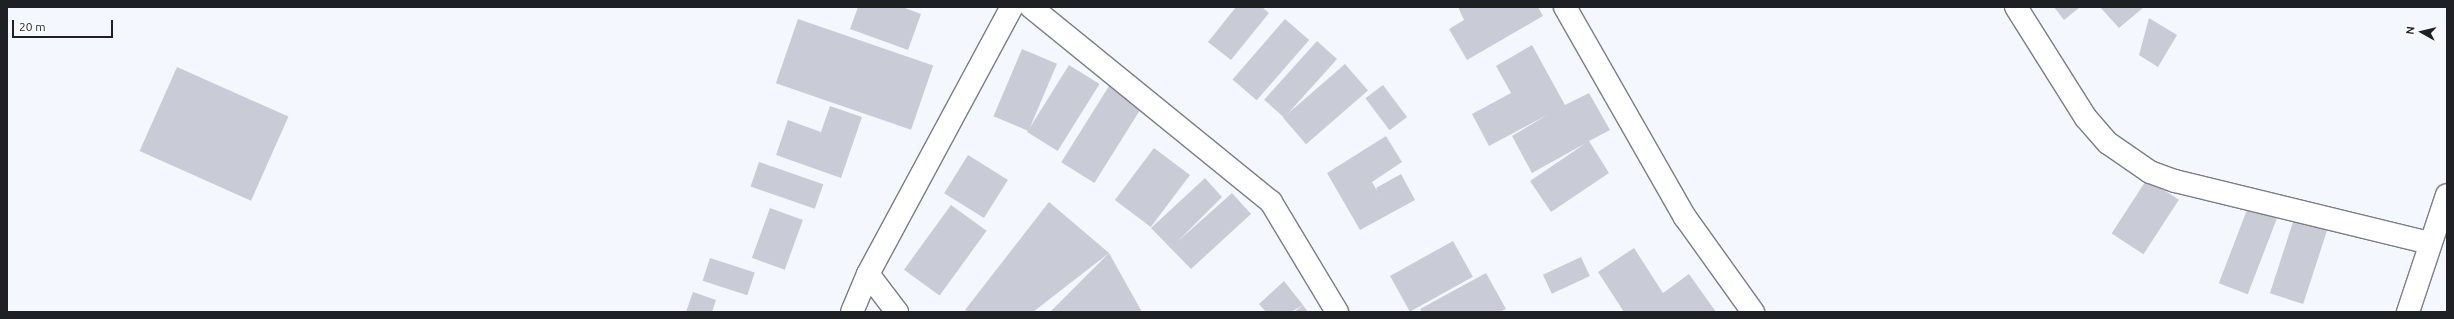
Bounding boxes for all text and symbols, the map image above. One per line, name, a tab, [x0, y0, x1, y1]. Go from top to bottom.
scale bar	[14, 12, 115, 38]
north arrow	[2402, 12, 2442, 52]
text: 20 m	[19, 20, 46, 33]
text: N	[2404, 25, 2417, 35]

